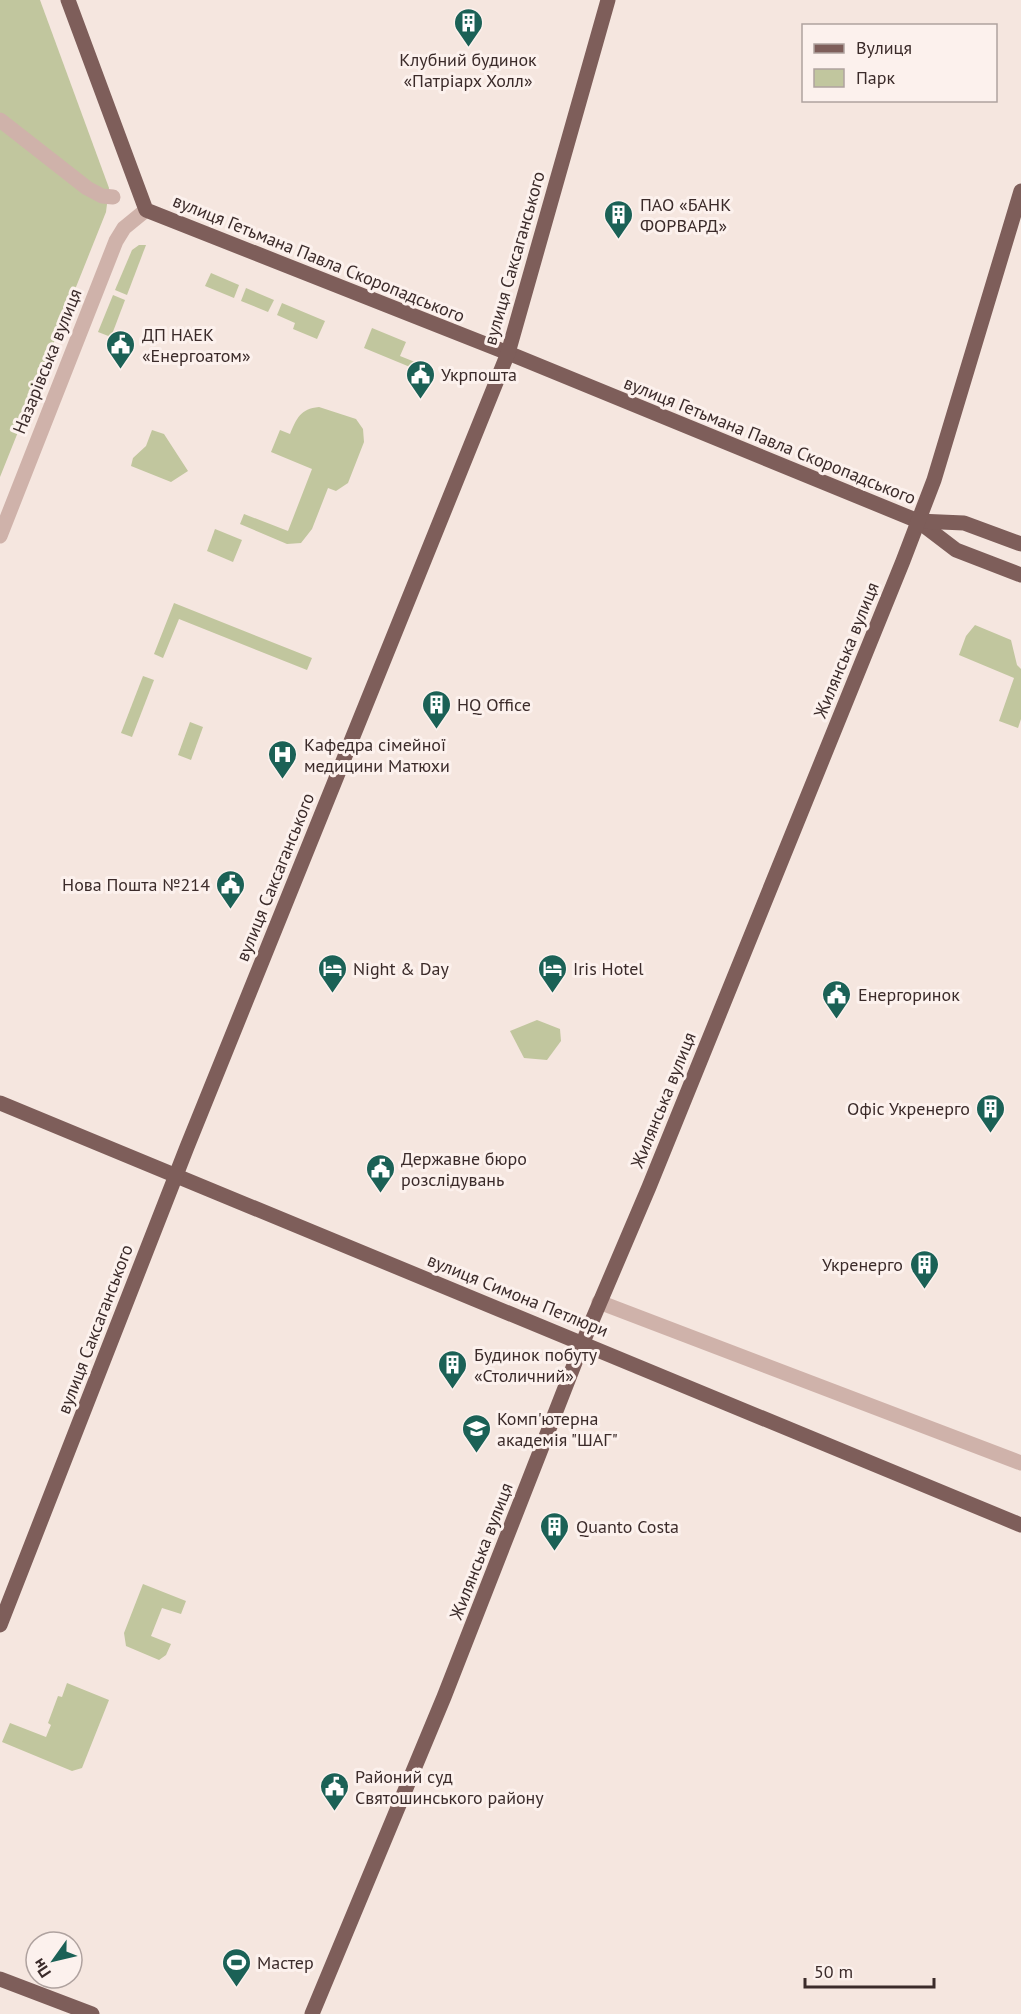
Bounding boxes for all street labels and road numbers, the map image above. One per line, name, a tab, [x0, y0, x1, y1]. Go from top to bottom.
street label: вулиця Саксаганського	[478, 168, 550, 348]
street label: вулиця Гетьмана Павла Скоропадського	[170, 189, 468, 327]
street label: Назарівська вулиця	[7, 285, 87, 437]
street label: вулиця Гетьмана Павла Скоропадського	[621, 371, 919, 509]
street label: Жилянська вулиця	[808, 579, 884, 722]
street label: вулиця Саксаганського	[231, 789, 319, 965]
street label: Жилянська вулиця	[625, 1029, 701, 1172]
street label: вулиця Саксаганського	[52, 1241, 138, 1417]
street label: вулиця Симона Петлюри	[424, 1248, 612, 1342]
street label: Жилянська вулиця	[444, 1479, 518, 1624]

